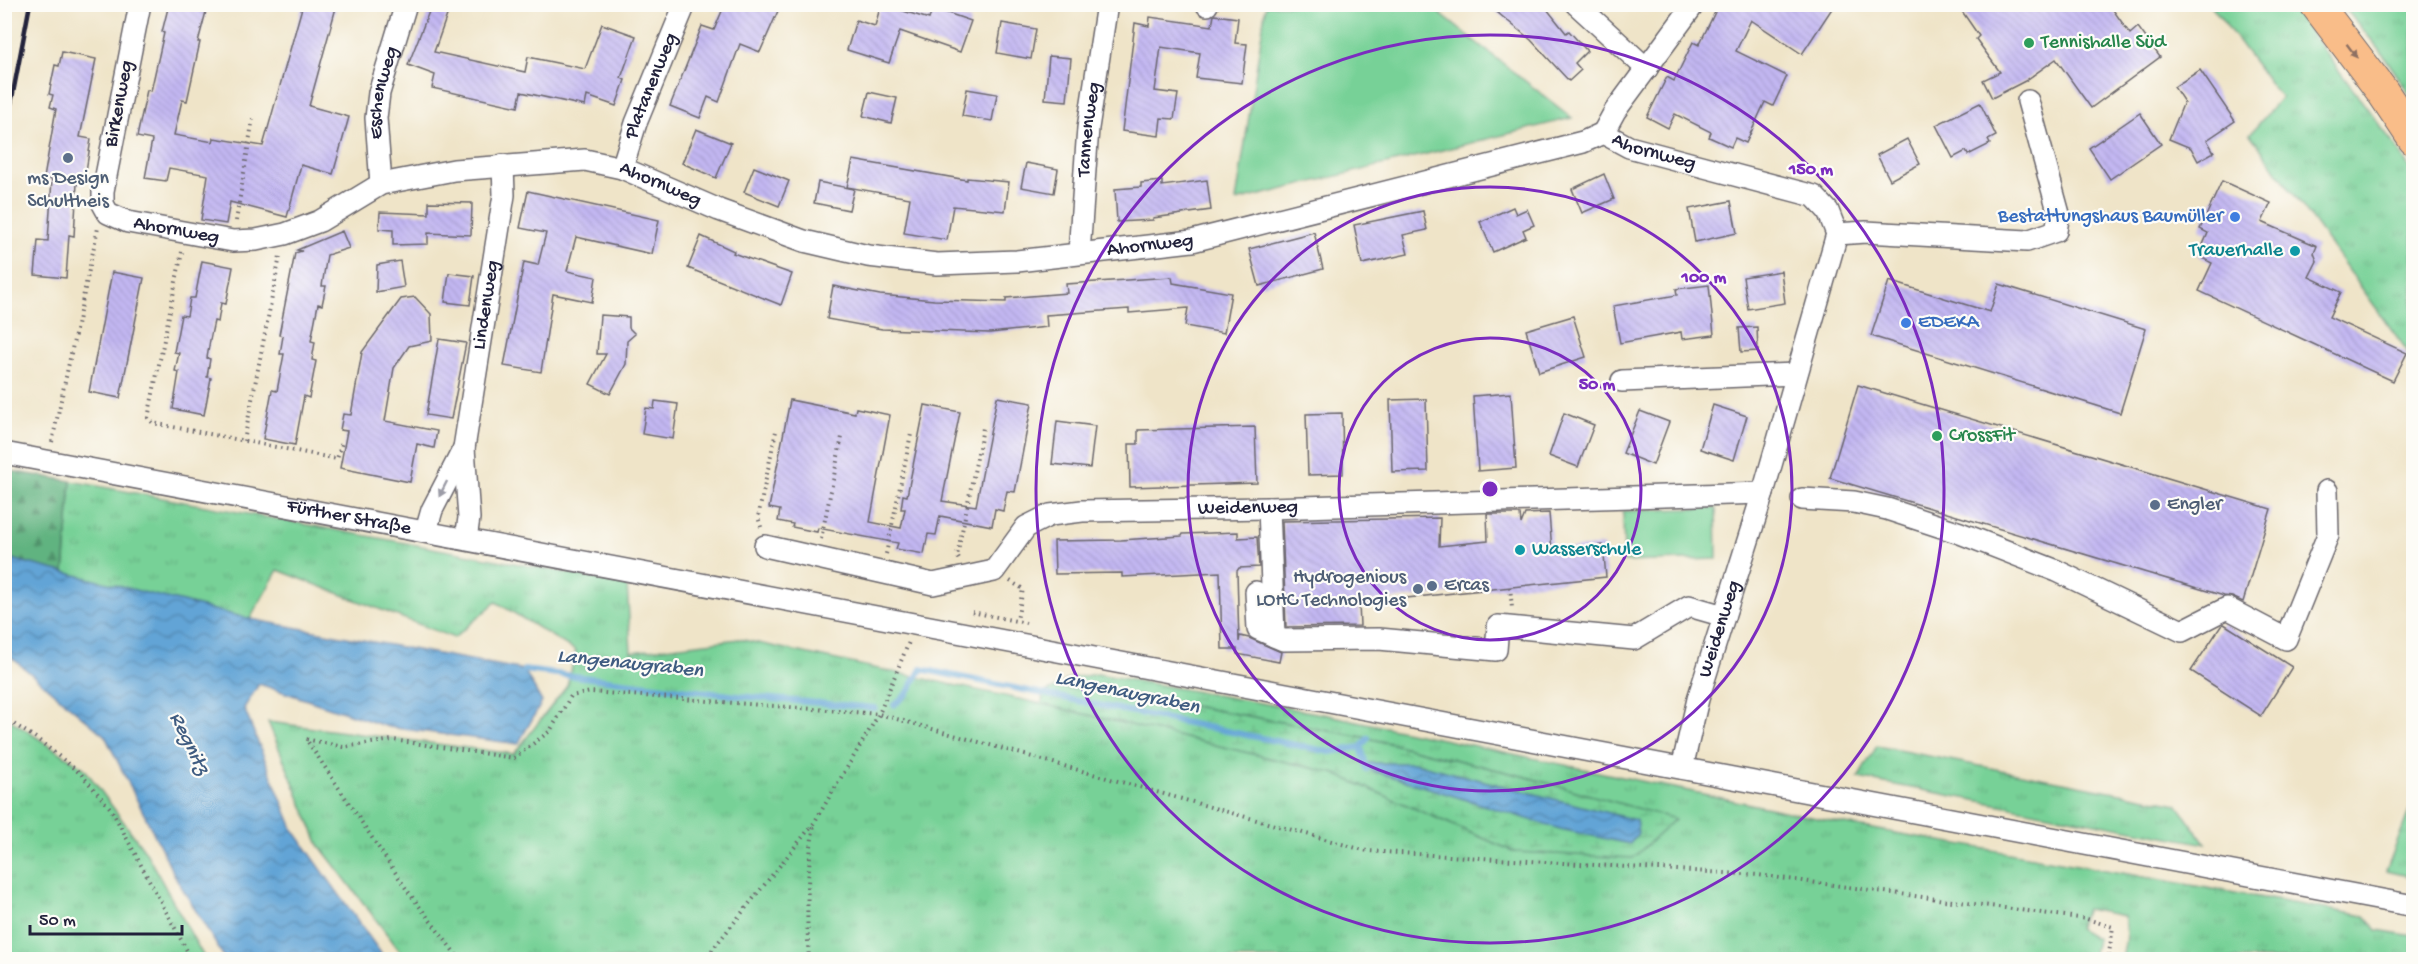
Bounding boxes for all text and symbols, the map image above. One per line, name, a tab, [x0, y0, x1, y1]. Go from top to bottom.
street label: Platanenweg	[620, 30, 683, 143]
place label: Tennishalle Süd	[2040, 32, 2168, 55]
marker: Tennishalle Süd	[2022, 36, 2036, 50]
one-way arrow	[2346, 42, 2358, 58]
street label: Eschenweg	[364, 44, 404, 140]
street label: Birkenweg	[100, 59, 140, 150]
street label: Tannenweg	[1073, 81, 1106, 178]
street label: Ahornweg	[1608, 128, 1698, 176]
marker: ms Design Schultheis	[61, 151, 75, 165]
street label: Ahornweg	[616, 157, 705, 212]
text: 150 m	[1788, 160, 1833, 181]
place label: ms Design Schultheis	[27, 168, 110, 214]
place label: Bestattungshaus Baumüller	[1997, 206, 2225, 229]
marker: Bestattungshaus Baumüller	[2228, 210, 2242, 224]
street label: Ahornweg	[132, 212, 221, 250]
street label: Ahornweg	[1106, 229, 1195, 262]
place label: Trauerhalle	[2188, 240, 2284, 263]
marker: Trauerhalle	[2288, 244, 2302, 258]
street label: Lindenweg	[468, 259, 505, 351]
text: 100 m	[1681, 268, 1727, 289]
place label: EDEKA	[1918, 312, 1980, 335]
marker: EDEKA	[1899, 316, 1913, 330]
text: 50 m	[1579, 375, 1616, 396]
place label: CrossFit	[1949, 425, 2017, 448]
marker: CrossFit	[1930, 429, 1944, 443]
centre of rings	[1480, 479, 1500, 499]
one-way arrow	[438, 480, 448, 497]
place label: Engler	[2167, 494, 2224, 517]
street label: Fürther Straße	[284, 495, 414, 541]
street label: Weidenweg	[1197, 496, 1298, 521]
marker: Engler	[2148, 498, 2162, 512]
place label: Wasserschule	[1532, 539, 1642, 562]
marker: Wasserschule	[1513, 543, 1527, 557]
place label: Hydrogenious LOHC Technologies	[1256, 567, 1407, 613]
place label: Ercas	[1444, 575, 1489, 598]
street label: Weidenweg	[1694, 578, 1746, 681]
marker: Ercas	[1425, 579, 1439, 593]
marker: Hydrogenious LOHC Technologies	[1411, 582, 1425, 596]
water label: Langenaugraben	[556, 645, 705, 685]
water label: Langenaugraben	[1053, 667, 1202, 722]
water label: Regnitz	[162, 709, 214, 781]
scale bar	[30, 898, 182, 936]
text: 50 m	[39, 911, 76, 932]

